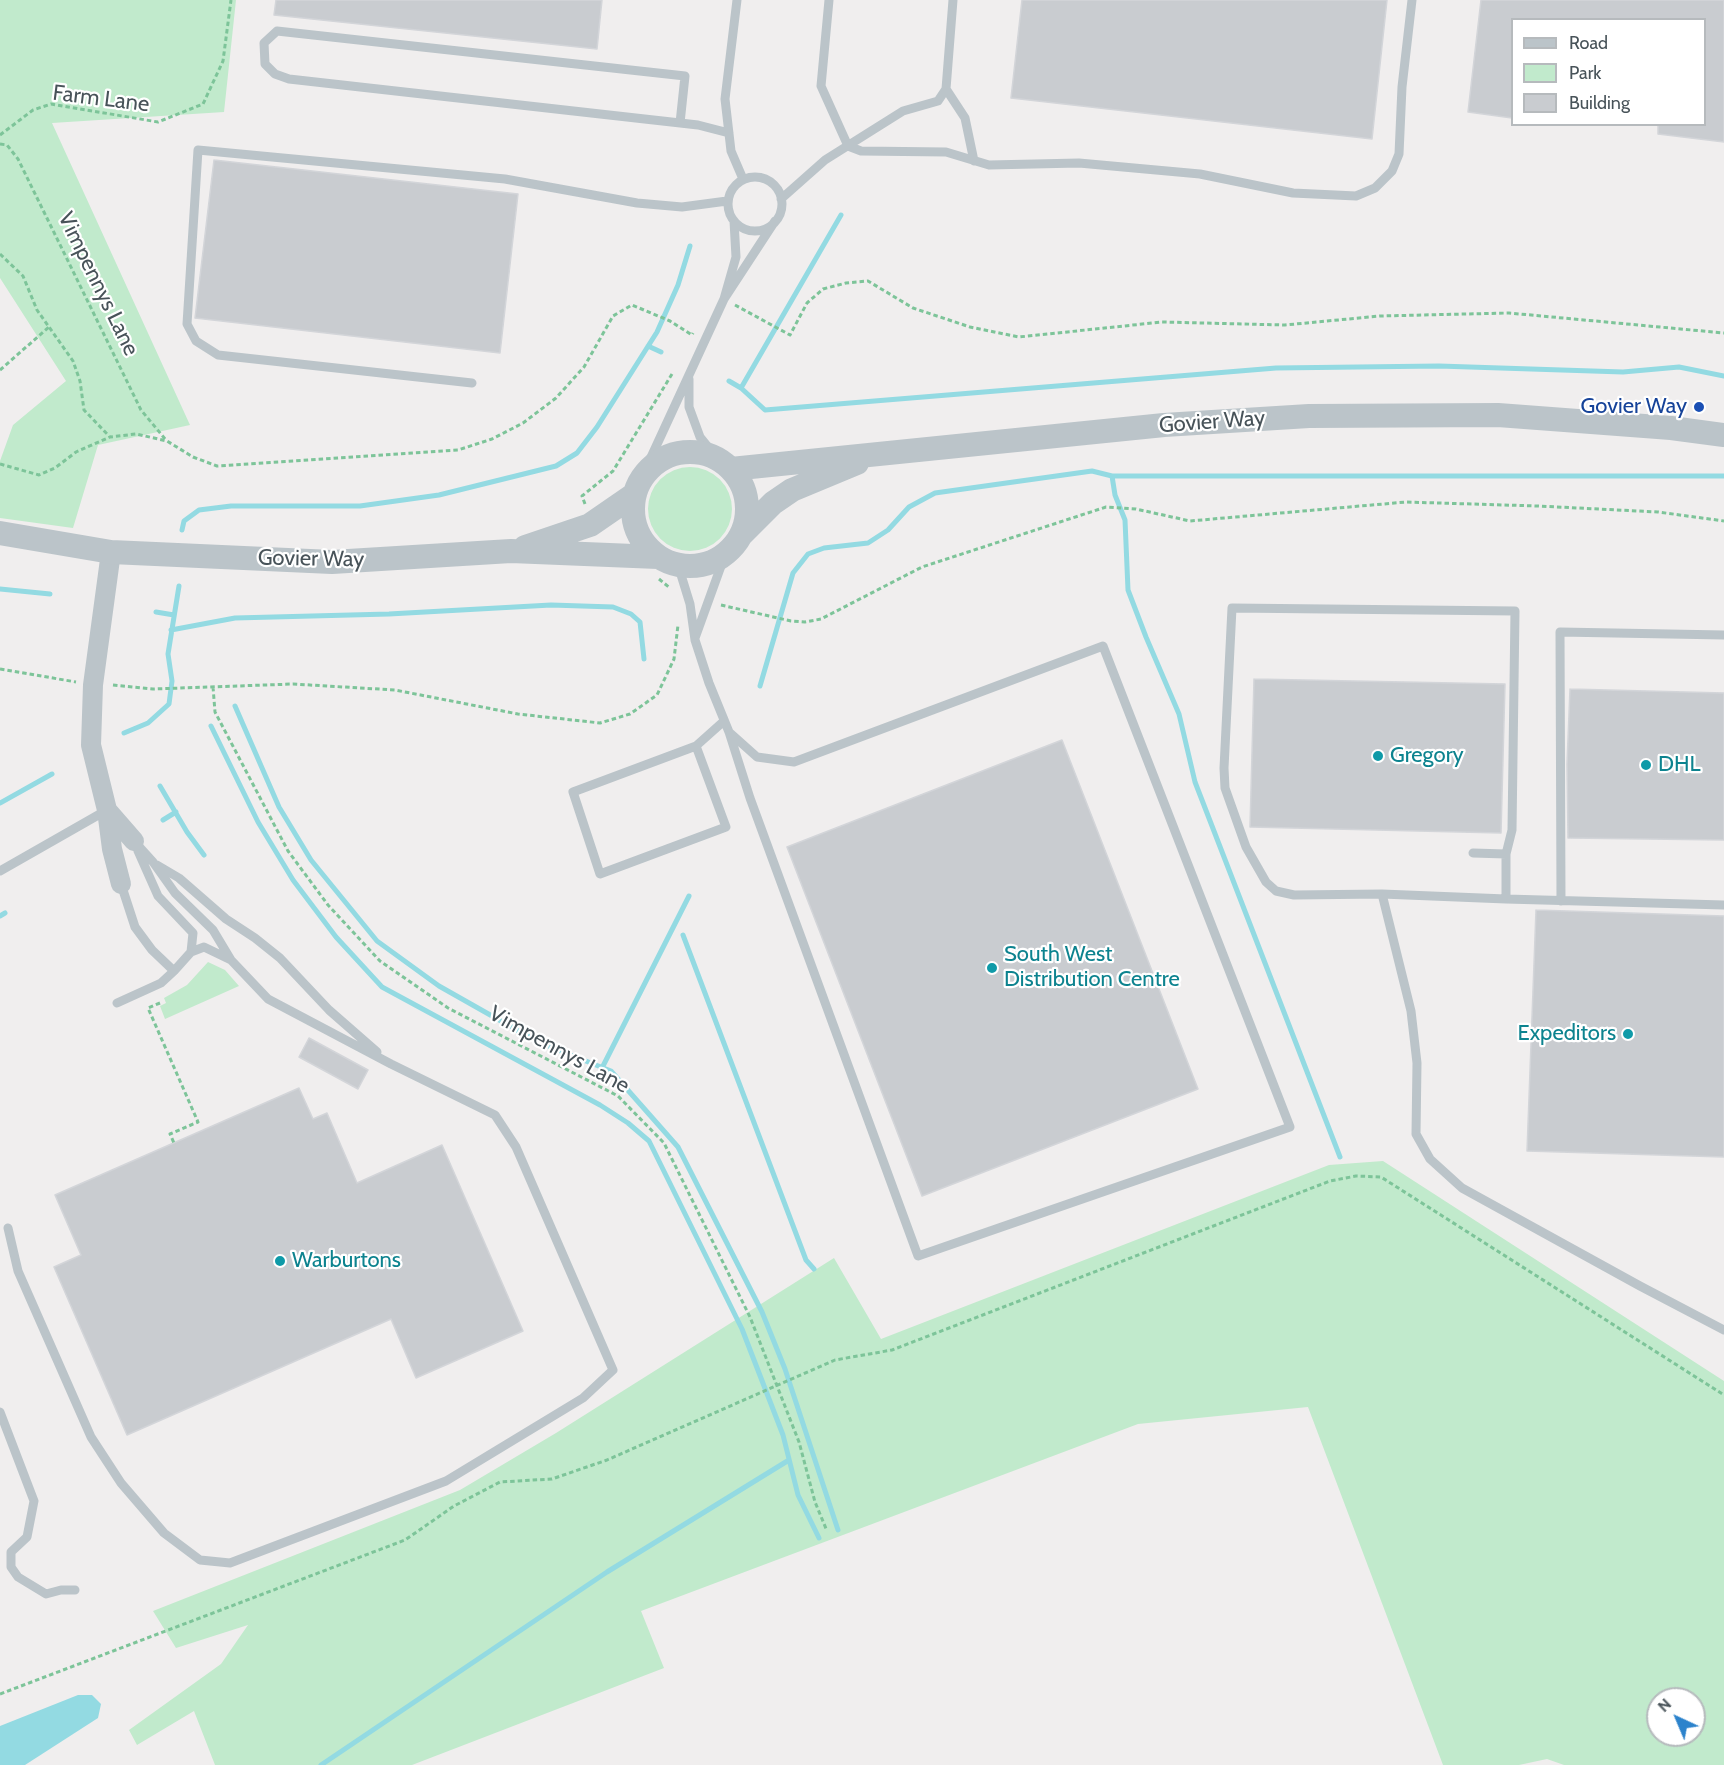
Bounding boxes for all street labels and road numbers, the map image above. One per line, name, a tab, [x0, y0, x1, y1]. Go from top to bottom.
street label: Farm Lane	[51, 80, 151, 118]
street label: Vimpennys Lane	[52, 208, 144, 360]
street label: Govier Way	[1158, 405, 1266, 439]
street label: Govier Way	[258, 545, 364, 573]
street label: Vimpennys Lane	[484, 1001, 634, 1099]

